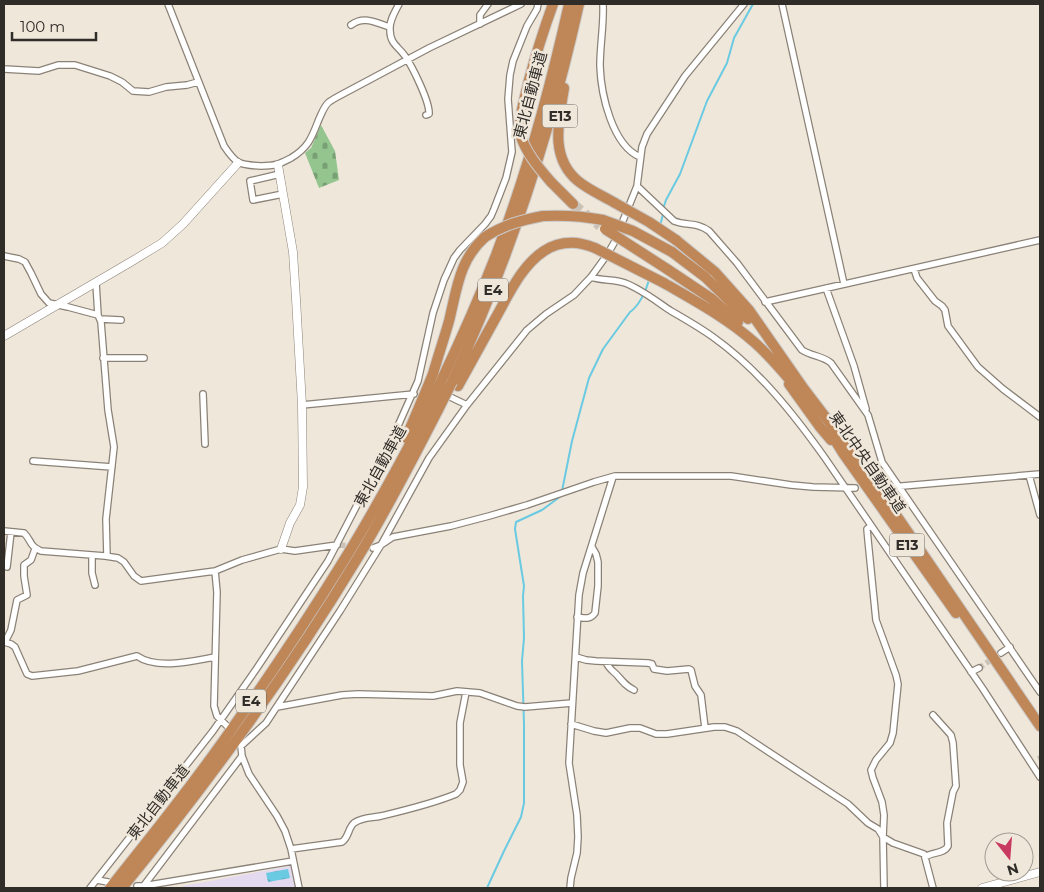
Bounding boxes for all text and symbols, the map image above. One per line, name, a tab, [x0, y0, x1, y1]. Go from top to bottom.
scale bar	[12, 10, 96, 42]
text: 100 m	[20, 17, 65, 36]
street label: 東北自動車道	[509, 49, 551, 141]
road number: E13	[542, 104, 578, 128]
road number: E4	[478, 278, 508, 302]
street label: 東北中央自動車道	[826, 407, 910, 517]
street label: 東北自動車道	[350, 422, 410, 510]
road number: E13	[890, 534, 924, 556]
road number: E4	[236, 689, 266, 712]
street label: 東北自動車道	[123, 761, 193, 843]
north arrow	[984, 832, 1034, 882]
text: N	[1005, 859, 1021, 880]

